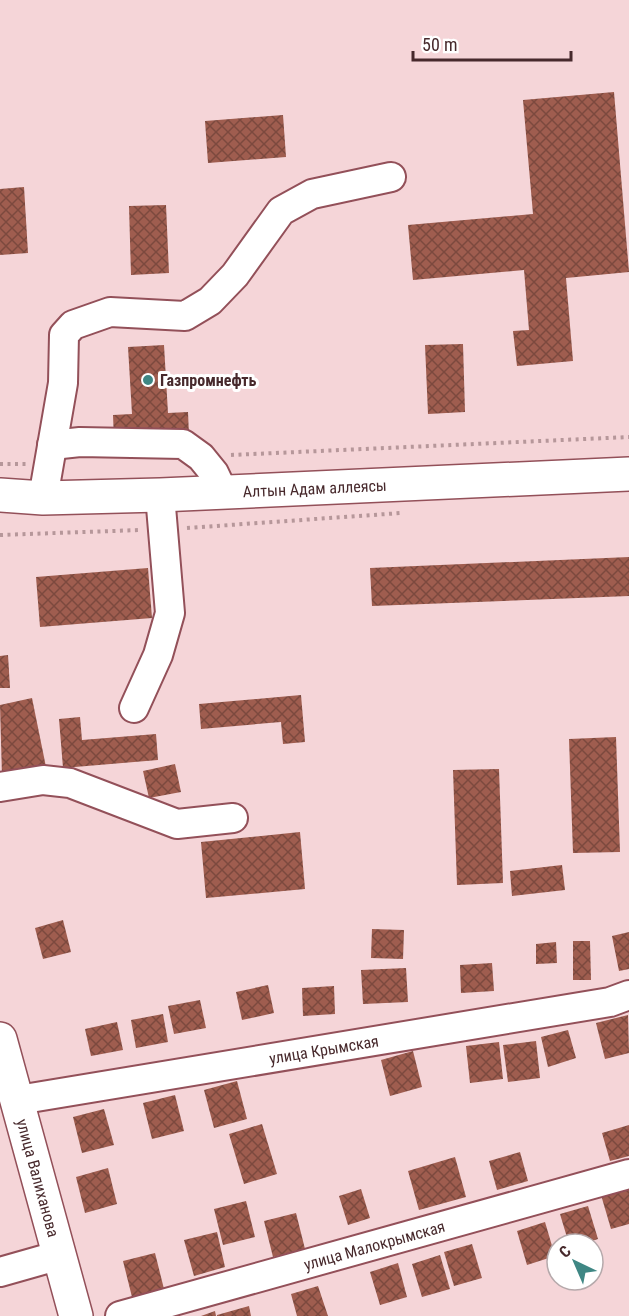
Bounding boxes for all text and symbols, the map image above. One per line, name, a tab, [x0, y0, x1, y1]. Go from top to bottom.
scale bar	[413, 24, 570, 62]
text: 50 m	[422, 34, 457, 55]
place label: Газпромнефть	[160, 371, 257, 390]
marker: Газпромнефть	[141, 373, 155, 387]
street label: Алтын Адам аллеясы	[242, 476, 387, 501]
street label: улица Крымская	[268, 1031, 380, 1068]
street label: улица Валиханова	[12, 1117, 63, 1239]
street label: улица Малокрымская	[302, 1217, 447, 1274]
north arrow	[545, 1232, 605, 1292]
text: С	[555, 1242, 575, 1262]

